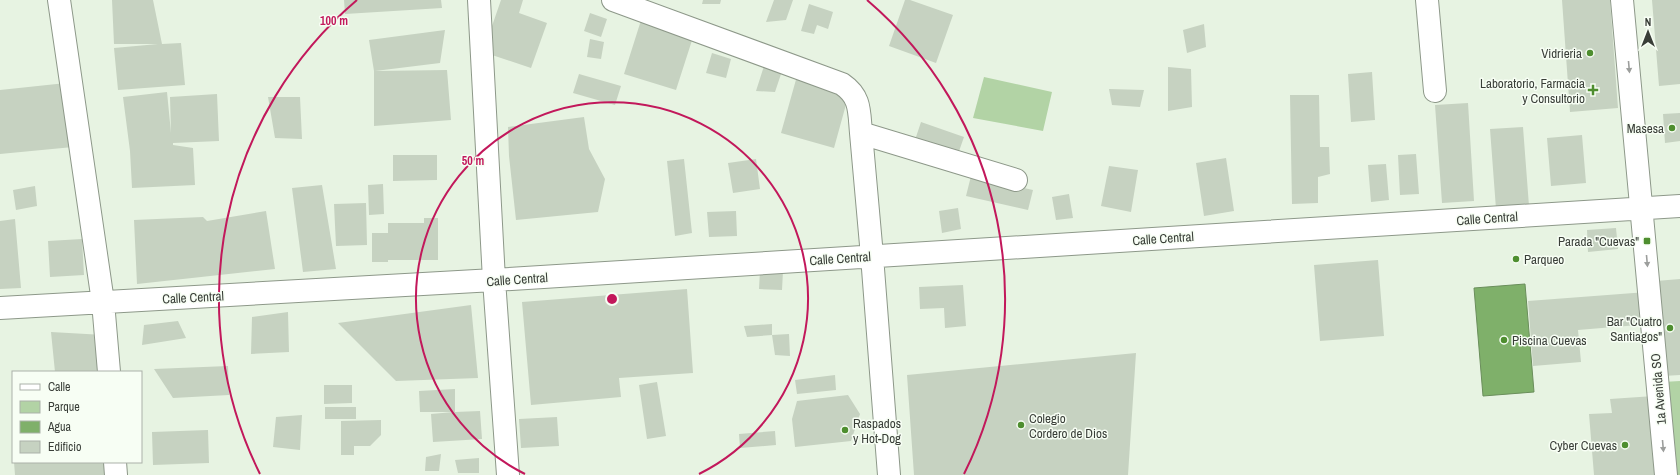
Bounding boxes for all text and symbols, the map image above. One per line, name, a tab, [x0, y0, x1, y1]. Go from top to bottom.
north arrow	[1628, 12, 1668, 52]
text: 100 m	[320, 13, 348, 29]
text: N	[1645, 15, 1651, 29]
place label: Vidrieria	[1541, 45, 1582, 62]
marker: Vidrieria	[1585, 48, 1595, 58]
one-way arrow	[1625, 61, 1632, 73]
place label: Laboratorio, Farmacia y Consultorio	[1480, 75, 1585, 107]
marker: Laboratorio, Farmacia y Consultorio	[1588, 85, 1598, 95]
place label: Masesa	[1627, 120, 1664, 137]
marker: Masesa	[1667, 123, 1677, 133]
text: 50 m	[462, 153, 484, 169]
street label: Calle Central	[1456, 208, 1518, 229]
street label: Calle Central	[1132, 228, 1194, 249]
place label: Parada "Cuevas"	[1558, 233, 1639, 250]
marker: Parada "Cuevas"	[1642, 236, 1652, 246]
street label: Calle Central	[809, 248, 871, 269]
place label: Parqueo	[1524, 251, 1564, 268]
marker: Parqueo	[1511, 254, 1521, 264]
one-way arrow	[1644, 255, 1650, 267]
street label: Calle Central	[486, 269, 548, 290]
street label: Calle Central	[162, 287, 224, 308]
centre of rings	[605, 292, 619, 306]
place label: Bar "Cuatro Santiagos"	[1607, 313, 1662, 345]
marker: Bar "Cuatro Santiagos"	[1665, 323, 1675, 333]
place label: Piscina Cuevas	[1512, 332, 1587, 349]
marker: Piscina Cuevas	[1499, 335, 1509, 345]
street label: 1a Avenida SO	[1647, 353, 1670, 425]
legend	[12, 371, 142, 463]
text: Calle	[48, 379, 70, 395]
text: Parque	[48, 399, 80, 415]
place label: Colegio Cordero de Dios	[1029, 410, 1107, 442]
place label: Raspados y Hot-Dog	[853, 415, 901, 447]
text: Agua	[47, 419, 72, 435]
marker: Colegio Cordero de Dios	[1016, 420, 1026, 430]
marker: Raspados y Hot-Dog	[840, 425, 850, 435]
place label: Cyber Cuevas	[1549, 437, 1617, 454]
text: Edificio	[48, 439, 81, 455]
marker: Cyber Cuevas	[1620, 440, 1630, 450]
one-way arrow	[1660, 440, 1667, 452]

